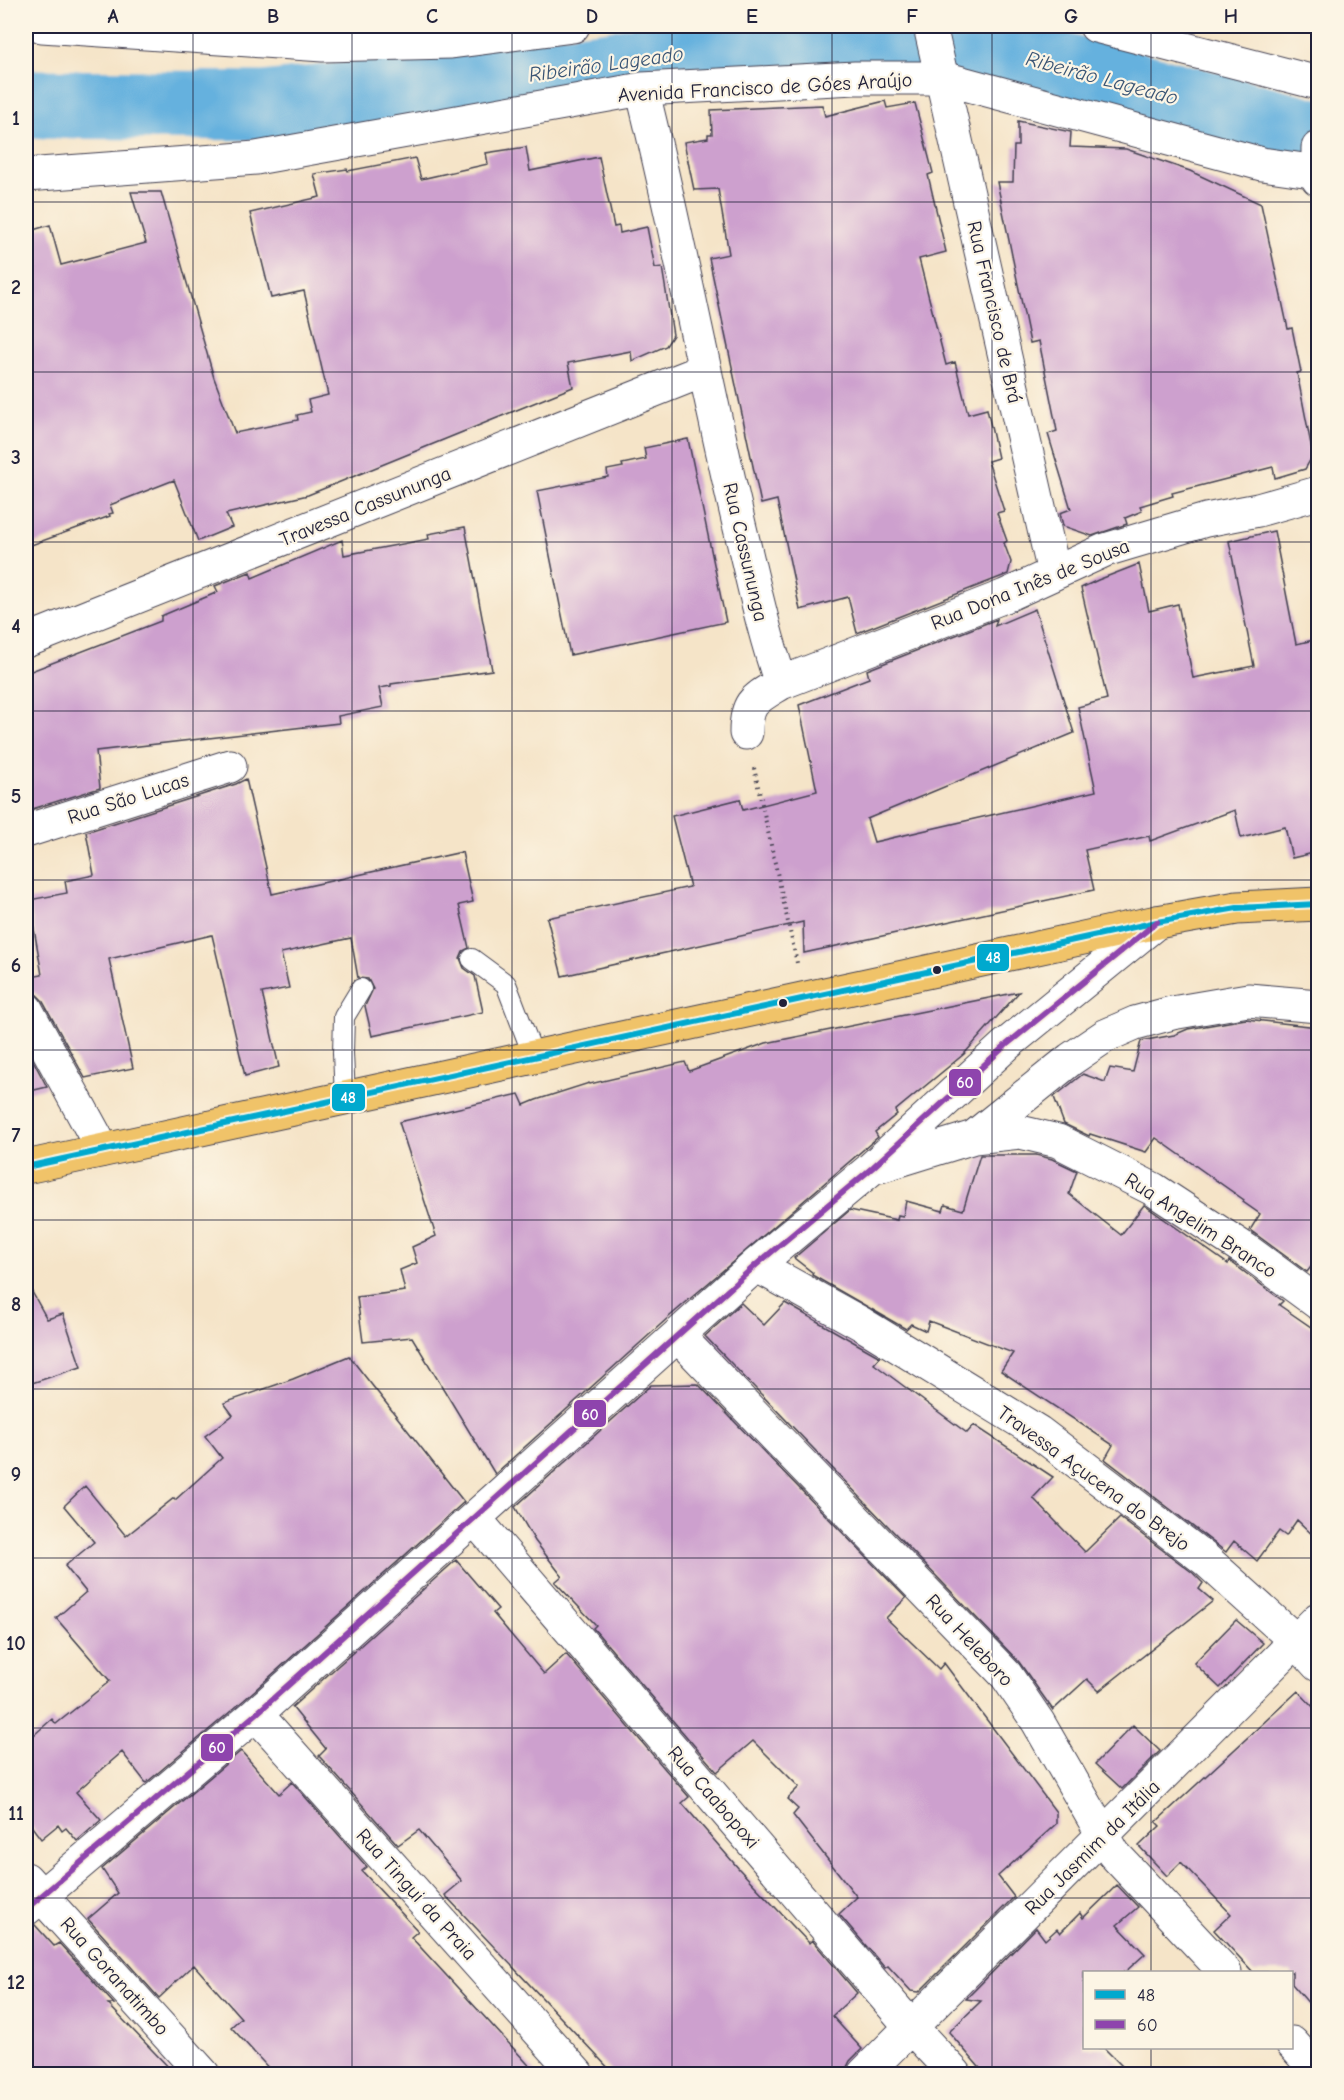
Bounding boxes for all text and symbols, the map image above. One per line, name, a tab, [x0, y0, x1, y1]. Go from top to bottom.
text: A	[107, 5, 119, 28]
text: B	[267, 5, 279, 28]
text: C	[426, 5, 438, 28]
text: D	[586, 5, 598, 28]
text: E	[746, 5, 758, 28]
text: F	[906, 5, 918, 28]
text: G	[1064, 5, 1078, 28]
text: H	[1224, 5, 1238, 28]
water label: Ribeirão Lageado	[527, 41, 685, 87]
water label: Ribeirão Lageado	[1023, 46, 1181, 110]
street label: Avenida Francisco de Góes Araújo	[617, 68, 913, 107]
text: 1	[12, 107, 20, 130]
street label: Rua Francisco de Brá	[962, 219, 1027, 405]
text: 2	[11, 276, 21, 299]
text: 3	[11, 446, 21, 469]
street label: Travessa Cassununga	[276, 462, 454, 551]
street label: Rua Cassununga	[718, 480, 773, 624]
street label: Rua Dona Inês de Sousa	[928, 534, 1133, 635]
text: 4	[11, 615, 21, 638]
street label: Rua São Lucas	[65, 768, 192, 829]
text: 5	[11, 785, 21, 808]
line badge: 48	[976, 943, 1010, 972]
text: 48	[985, 949, 1001, 967]
text: 6	[11, 954, 21, 977]
unlabelled marker	[931, 964, 943, 976]
unlabelled marker	[777, 997, 789, 1009]
line badge: 60	[948, 1068, 982, 1097]
text: 60	[956, 1074, 974, 1092]
line badge: 48	[331, 1083, 366, 1112]
text: 48	[340, 1089, 356, 1107]
text: 7	[12, 1124, 21, 1147]
street label: Rua Angelim Branco	[1121, 1168, 1281, 1283]
text: 8	[11, 1293, 21, 1316]
line badge: 60	[573, 1399, 607, 1428]
street label: Travessa Açucena do Brejo	[993, 1401, 1194, 1556]
text: 60	[581, 1406, 599, 1424]
text: 9	[11, 1463, 21, 1486]
street label: Rua Heleboro	[921, 1590, 1018, 1691]
text: 10	[6, 1632, 26, 1655]
line badge: 60	[200, 1733, 234, 1762]
text: 60	[208, 1739, 226, 1757]
street label: Rua Caabopoxi	[663, 1741, 764, 1853]
street label: Rua Jasmim da Itália	[1020, 1775, 1165, 1920]
text: 11	[8, 1802, 24, 1825]
street label: Rua Tingui da Praia	[352, 1824, 482, 1965]
street label: Rua Goranatimbo	[55, 1912, 174, 2040]
text: 12	[7, 1971, 25, 1994]
legend	[1083, 1971, 1293, 2049]
text: 48	[1137, 1985, 1155, 2006]
text: 60	[1137, 2015, 1158, 2036]

